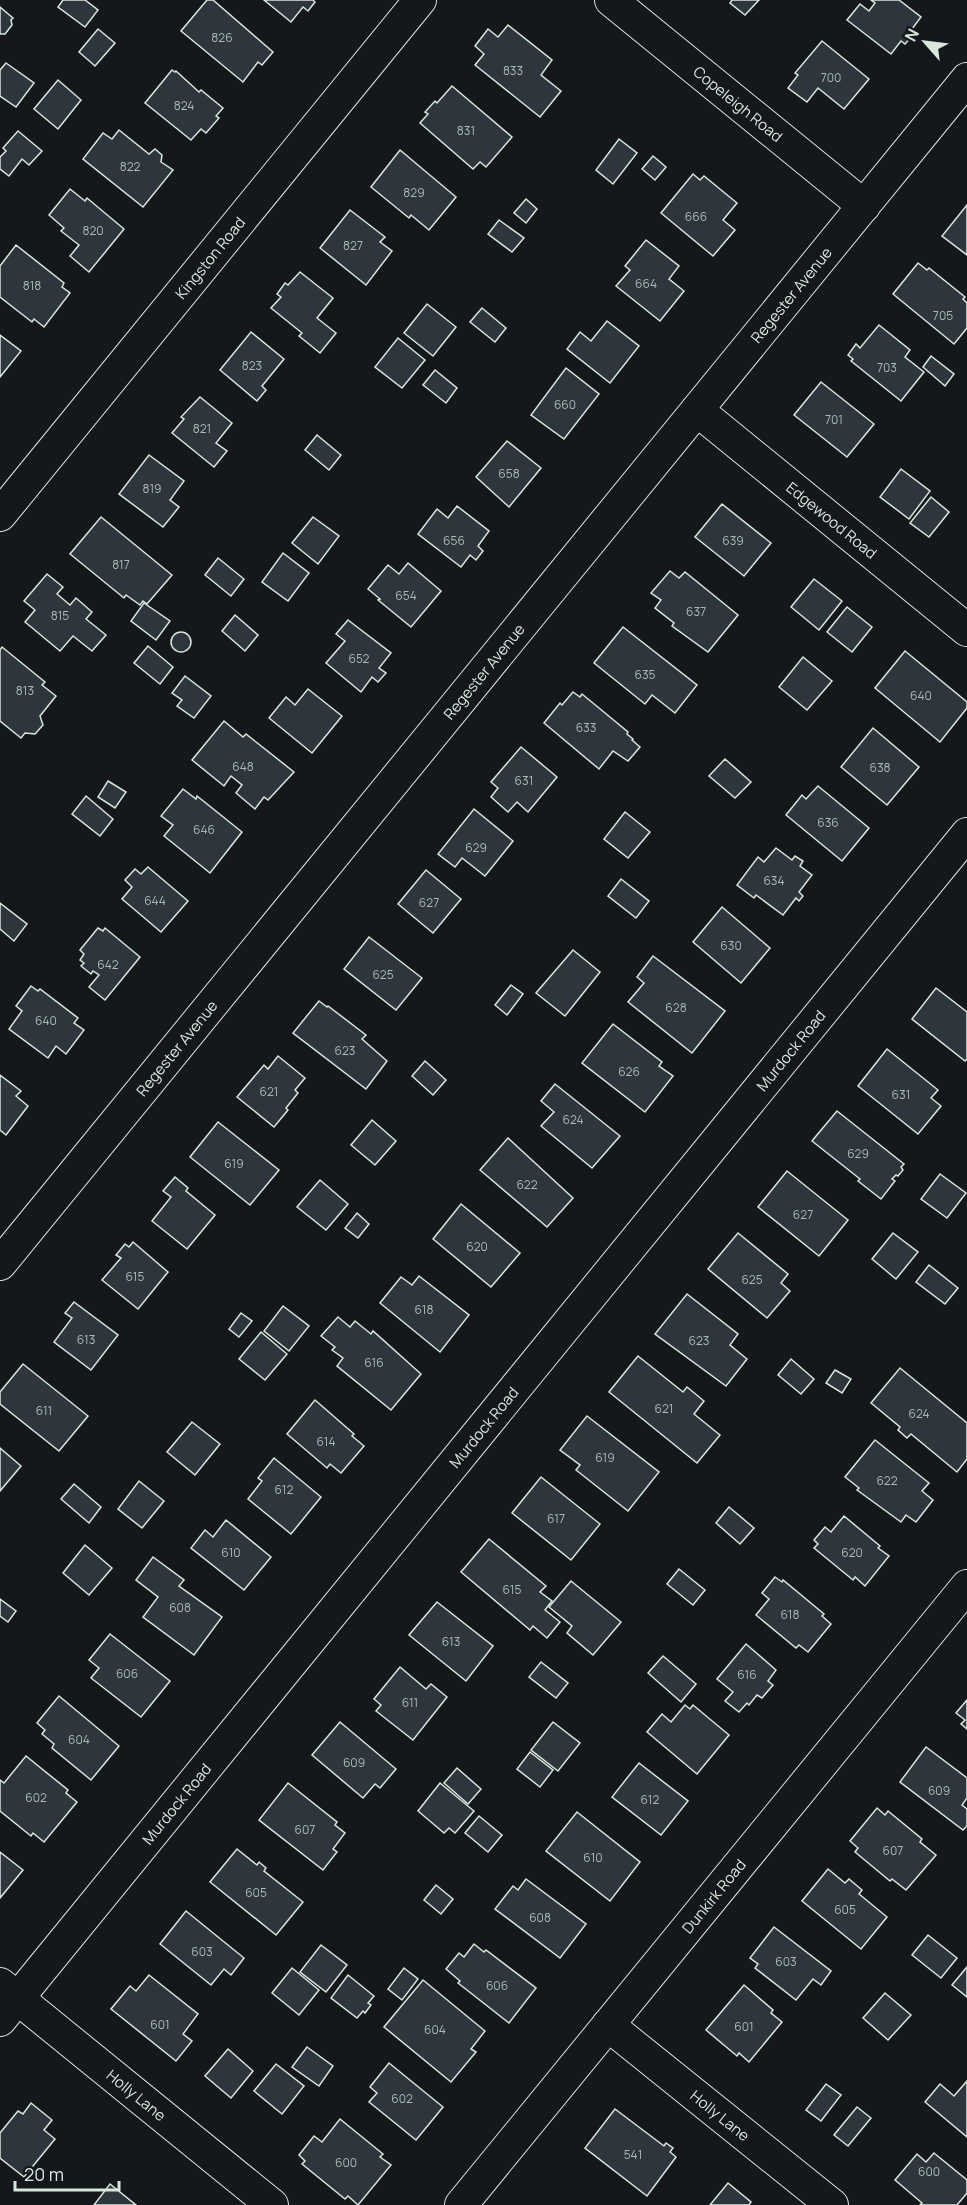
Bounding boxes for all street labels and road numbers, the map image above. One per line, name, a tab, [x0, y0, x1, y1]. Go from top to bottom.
street label: Copeleigh Road	[689, 61, 787, 146]
street label: Kingston Road	[170, 212, 250, 303]
street label: Regester Avenue	[745, 242, 837, 347]
street label: Edgewood Road	[782, 477, 882, 563]
street label: Regester Avenue	[438, 619, 529, 724]
street label: Regester Avenue	[131, 995, 222, 1100]
street label: Murdock Road	[751, 1005, 830, 1095]
street label: Murdock Road	[444, 1382, 523, 1472]
street label: Murdock Road	[137, 1759, 216, 1849]
street label: Dunkirk Road	[677, 1854, 750, 1938]
street label: Holly Lane	[103, 2065, 171, 2126]
street label: Holly Lane	[686, 2085, 755, 2146]

